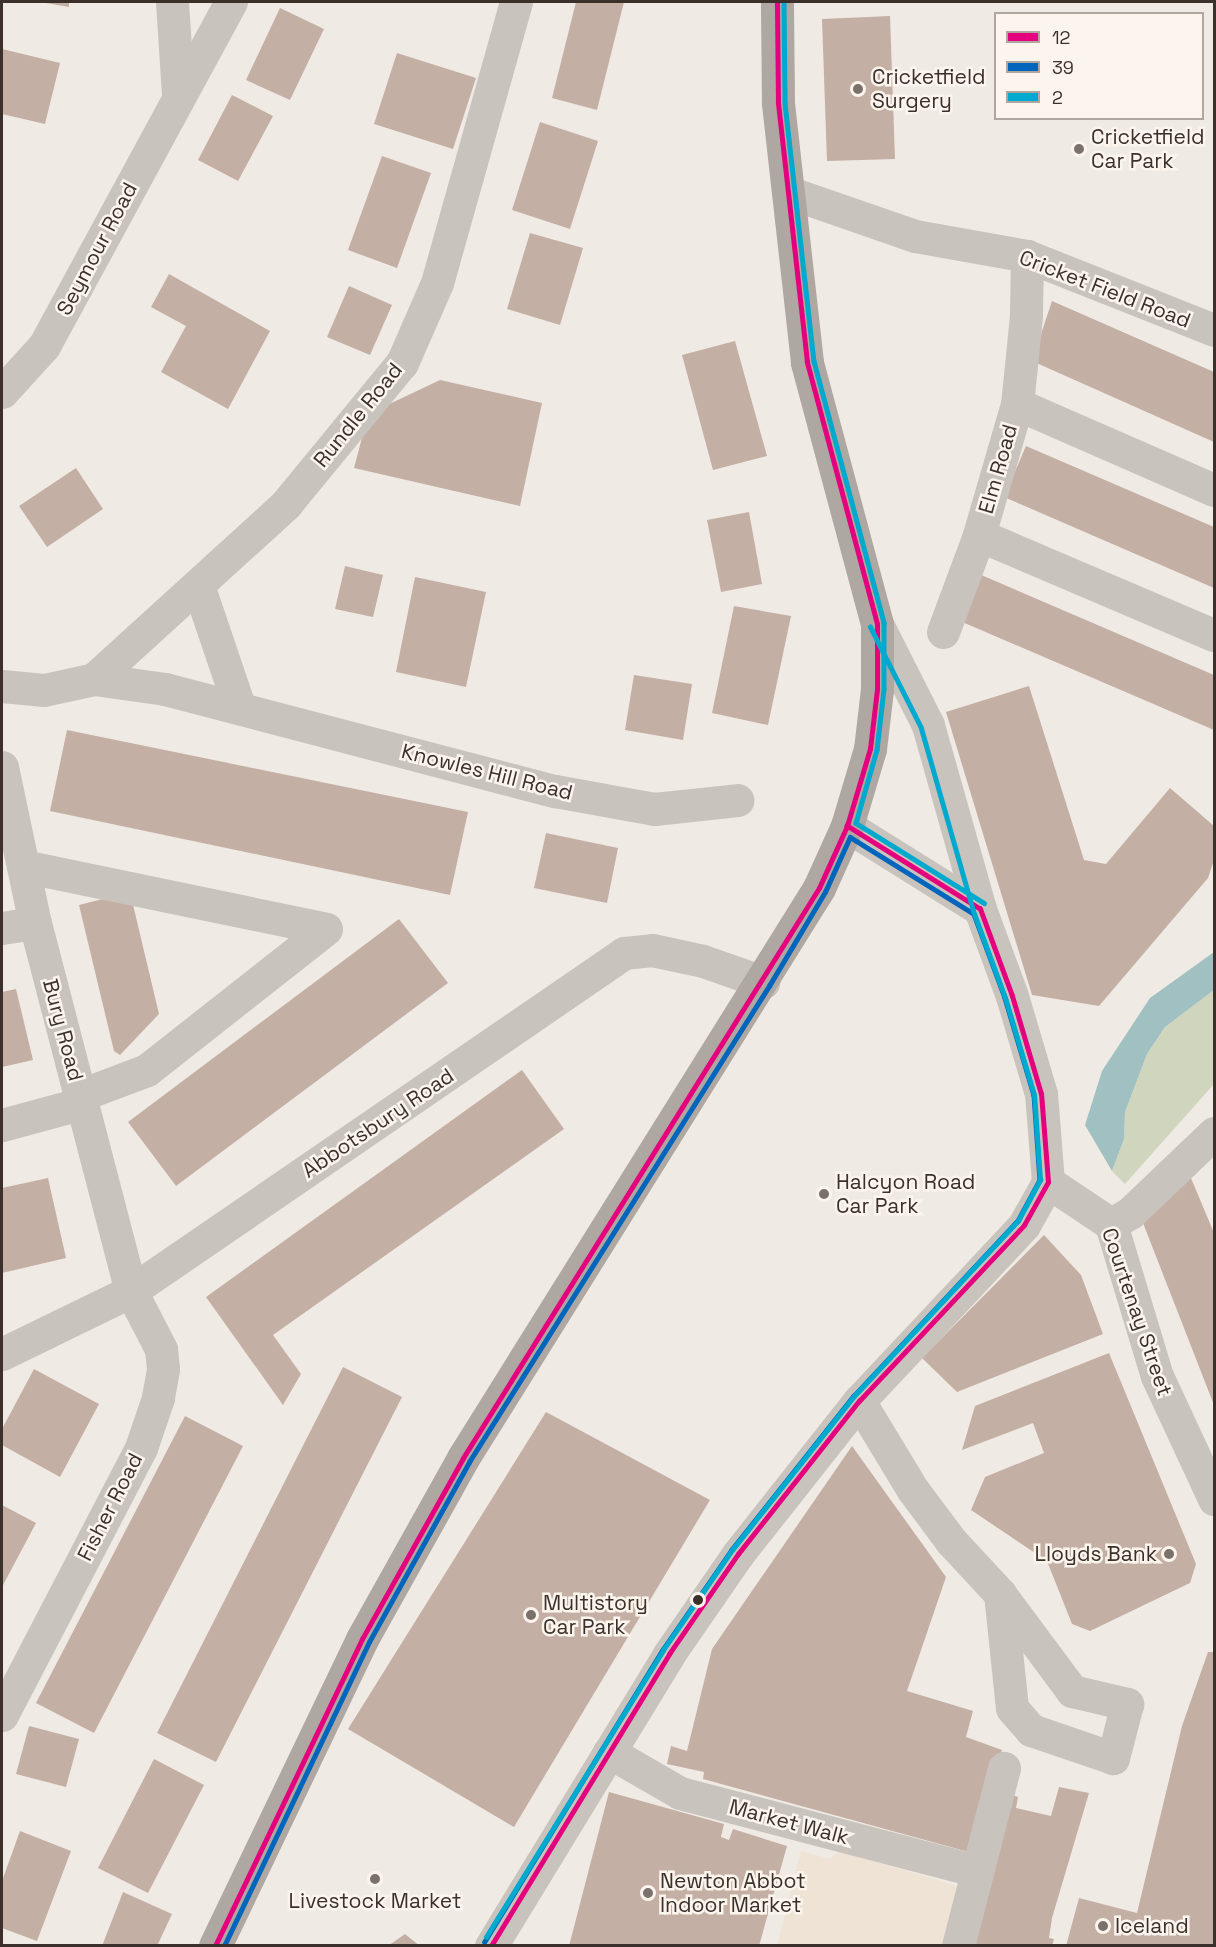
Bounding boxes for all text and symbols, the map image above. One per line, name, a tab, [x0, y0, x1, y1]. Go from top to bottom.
legend	[994, 12, 1204, 120]
text: 12	[1052, 26, 1070, 49]
text: 39	[1052, 56, 1074, 79]
place label: Cricketfield Surgery	[872, 64, 986, 114]
marker: Cricketfield Surgery	[849, 80, 867, 98]
text: 2	[1052, 86, 1063, 109]
place label: Cricketfield Car Park	[1091, 124, 1205, 174]
marker: Cricketfield Car Park	[1072, 142, 1086, 156]
street label: Seymour Road	[51, 178, 143, 320]
street label: Cricket Field Road	[1016, 245, 1194, 333]
street label: Rundle Road	[308, 358, 408, 472]
street label: Elm Road	[973, 421, 1023, 517]
street label: Knowles Hill Road	[399, 739, 575, 805]
street label: Bury Road	[37, 976, 89, 1084]
street label: Abbotsbury Road	[297, 1063, 459, 1183]
place label: Halcyon Road Car Park	[836, 1169, 975, 1219]
marker: Halcyon Road Car Park	[817, 1187, 831, 1201]
street label: Courtenay Street	[1096, 1225, 1178, 1399]
street label: Fisher Road	[72, 1449, 148, 1565]
place label: Lloyds Bank	[1034, 1541, 1157, 1567]
marker: Lloyds Bank	[1162, 1547, 1176, 1561]
place label: Multistory Car Park	[543, 1590, 648, 1640]
unlabelled marker	[692, 1594, 704, 1606]
marker: Multistory Car Park	[524, 1608, 538, 1622]
street label: Market Walk	[727, 1794, 851, 1850]
place label: Newton Abbot Indoor Market	[660, 1868, 806, 1918]
marker: Livestock Market	[368, 1872, 382, 1886]
marker: Newton Abbot Indoor Market	[641, 1886, 655, 1900]
place label: Livestock Market	[289, 1888, 461, 1914]
place label: Iceland	[1115, 1913, 1189, 1939]
marker: Iceland	[1096, 1919, 1110, 1933]

